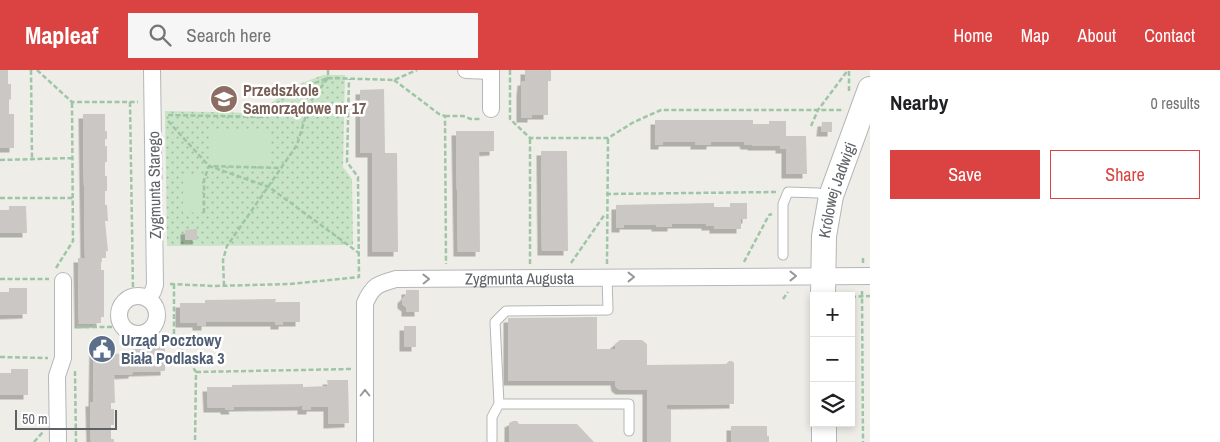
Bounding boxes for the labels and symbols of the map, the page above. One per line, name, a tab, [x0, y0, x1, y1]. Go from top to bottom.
place label: Przedszkole Samorządowe nr 17	[243, 79, 366, 119]
school or university icon: Przedszkole Samorządowe nr 17	[209, 84, 239, 114]
street label: Zygmunta Starego	[142, 131, 166, 239]
street label: Królowej Jadwigi	[813, 139, 861, 240]
street label: Zygmunta Augusta	[465, 267, 575, 290]
one-way arrow	[790, 271, 797, 281]
one-way arrow	[627, 272, 635, 282]
one-way arrow	[422, 273, 430, 284]
place label: Urząd Pocztowy Biała Podlaska 3	[121, 329, 225, 369]
public building icon: Urząd Pocztowy Biała Podlaska 3	[87, 334, 117, 364]
one-way arrow	[360, 389, 370, 397]
scale bar	[15, 407, 118, 430]

